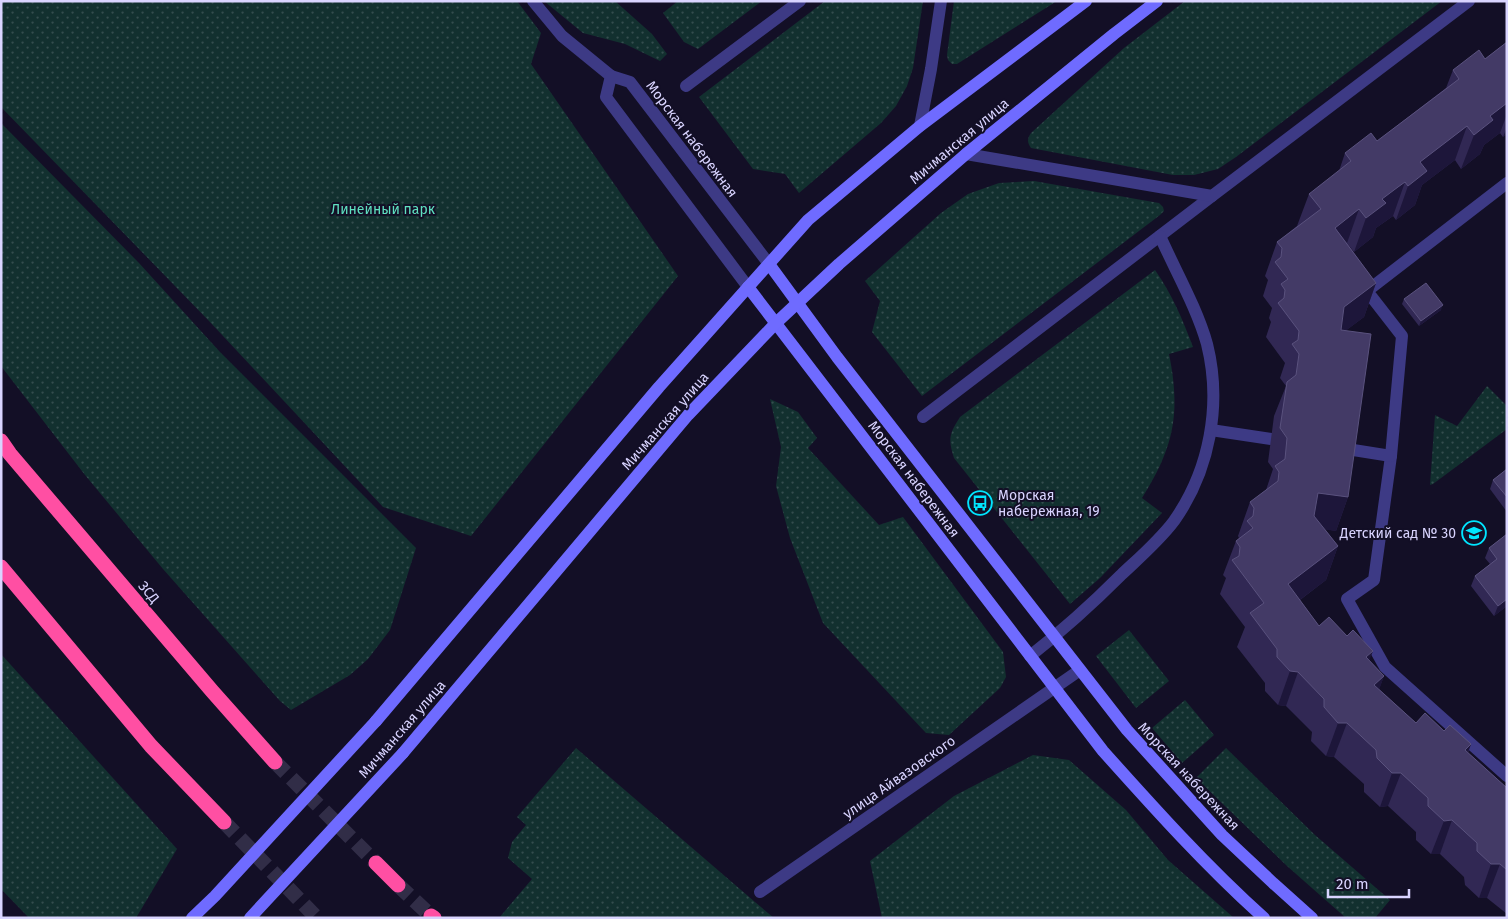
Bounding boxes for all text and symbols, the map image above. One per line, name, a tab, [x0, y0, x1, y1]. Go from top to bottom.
street label: Морская набережная	[642, 78, 741, 201]
street label: Мичманская улица	[906, 95, 1012, 188]
park label: Линейный парк	[331, 201, 436, 218]
street label: Мичманская улица	[618, 369, 713, 474]
street label: Морская набережная	[864, 418, 963, 541]
place label: Морская набережная, 19	[998, 487, 1100, 520]
bus stop icon: Морская набережная, 19	[967, 490, 993, 516]
school or university icon: Детский сад № 30	[1461, 520, 1487, 546]
place label: Детский сад № 30	[1339, 525, 1456, 542]
street label: ЗСД	[134, 578, 163, 607]
street label: Мичманская улица	[355, 677, 450, 782]
street label: Морская набережная	[1134, 719, 1243, 834]
street label: улица Айвазовского	[840, 732, 959, 823]
scale bar	[1328, 866, 1409, 898]
text: 20 m	[1336, 875, 1369, 893]

